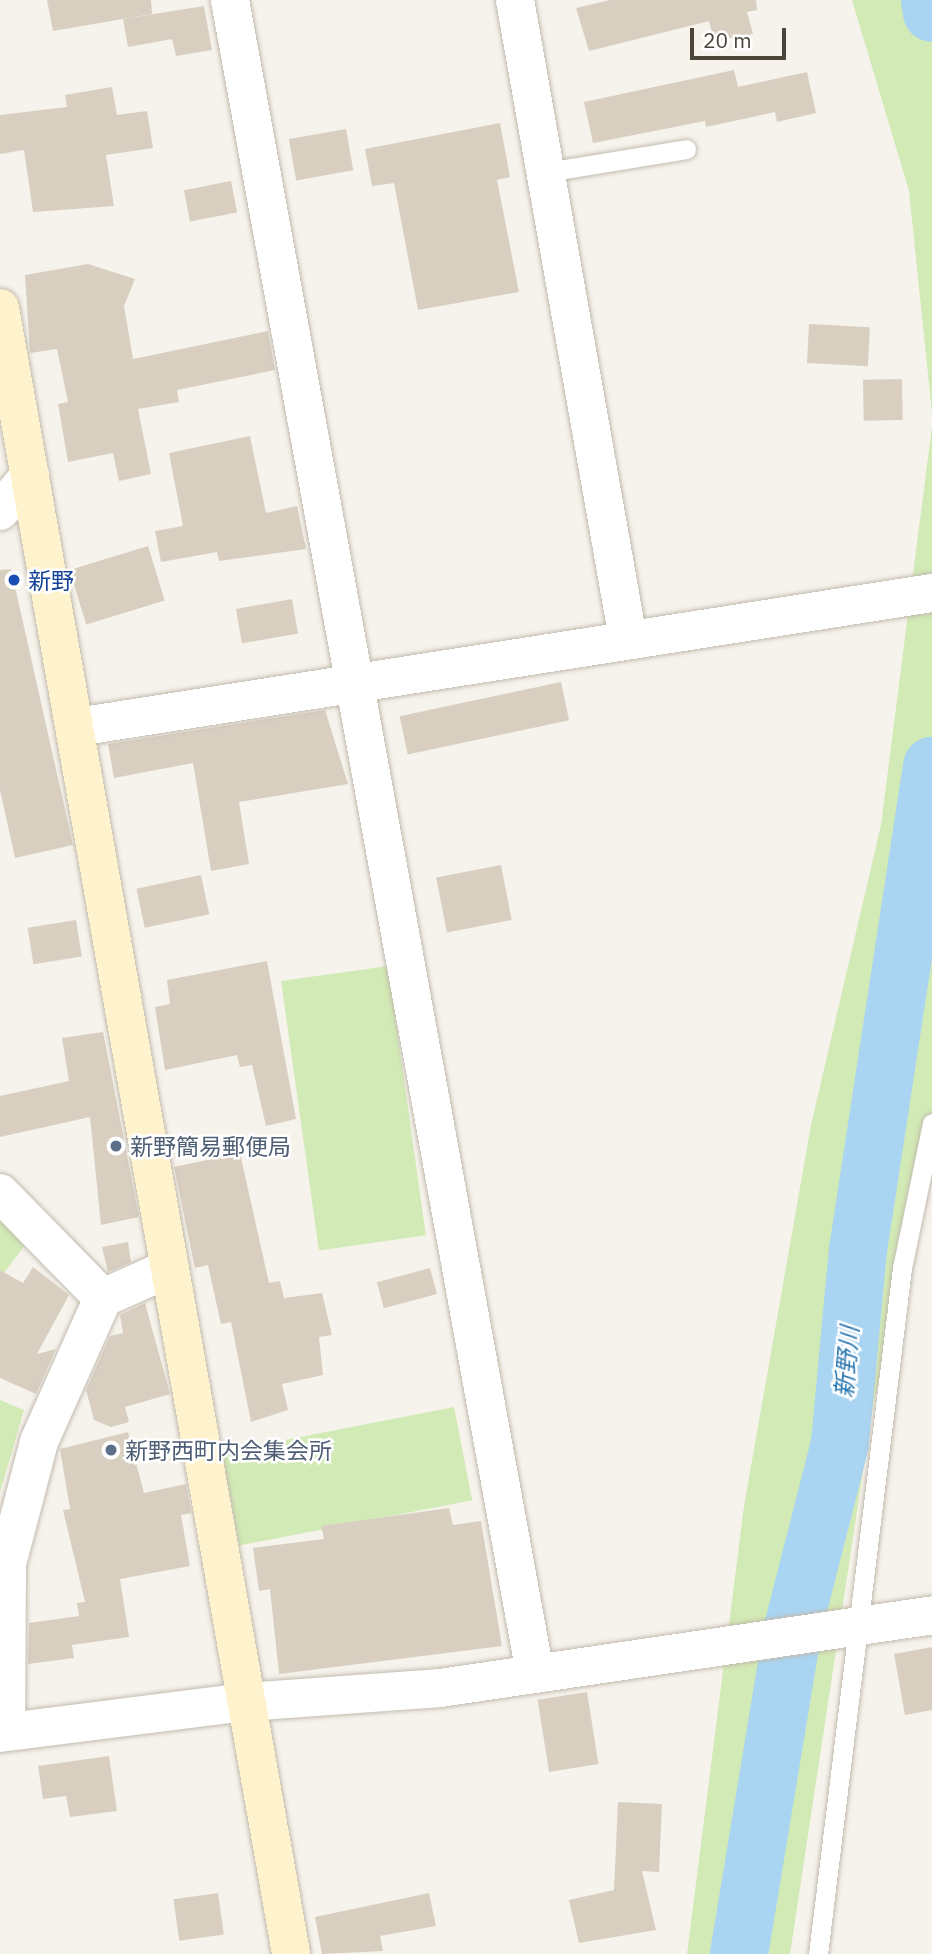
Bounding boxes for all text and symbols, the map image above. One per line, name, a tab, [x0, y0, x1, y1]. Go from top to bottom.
scale bar	[694, 14, 790, 58]
text: 20 m	[703, 26, 752, 54]
place label: 新野	[28, 566, 74, 594]
marker: 新野	[6, 572, 22, 588]
place label: 新野簡易郵便局	[130, 1132, 291, 1160]
marker: 新野簡易郵便局	[108, 1138, 124, 1154]
water label: 新野川	[830, 1325, 864, 1399]
place label: 新野西町内会集会所	[125, 1436, 332, 1464]
marker: 新野西町内会集会所	[103, 1442, 119, 1458]

